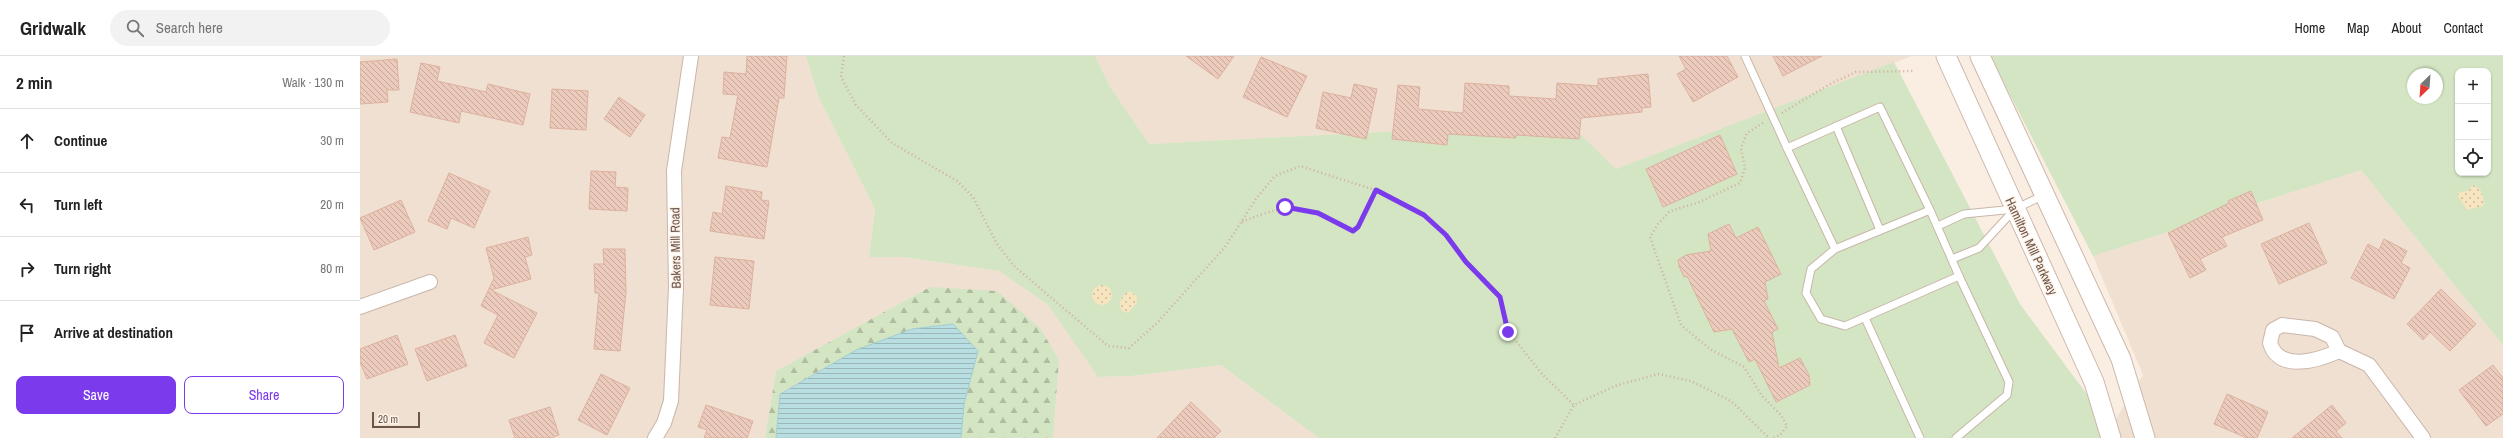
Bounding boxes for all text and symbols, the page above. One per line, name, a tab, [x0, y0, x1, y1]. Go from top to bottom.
search box	[110, 10, 390, 46]
text: Gridwalk	[20, 15, 86, 41]
icon: search	[124, 17, 146, 39]
text: Search here	[156, 17, 223, 38]
text: Home	[2294, 19, 2325, 37]
text: Map	[2347, 19, 2369, 37]
text: About	[2391, 19, 2421, 37]
text: Contact	[2443, 19, 2483, 37]
north arrow	[2407, 68, 2443, 104]
map controls	[2455, 68, 2491, 176]
button: +	[2455, 68, 2491, 104]
text: 2 min	[16, 71, 52, 94]
text: Walk · 130 m	[282, 74, 344, 91]
button: −	[2455, 104, 2491, 140]
icon: ahead	[16, 130, 38, 152]
text: Continue	[54, 130, 107, 151]
text: 30 m	[320, 132, 344, 149]
button: locate	[2455, 140, 2491, 176]
icon: left	[16, 194, 38, 216]
text: Turn left	[54, 194, 102, 215]
street label: Hamilton Mill Parkway	[2001, 195, 2062, 298]
text: 20 m	[320, 196, 344, 213]
route start	[1276, 198, 1294, 216]
street label: Bakers Mill Road	[666, 207, 685, 289]
icon: right	[16, 258, 38, 280]
text: Turn right	[54, 258, 111, 279]
text: 80 m	[320, 260, 344, 277]
icon: arrive	[16, 322, 38, 344]
text: Arrive at destination	[54, 322, 173, 343]
route end	[1499, 323, 1517, 341]
button: Save	[16, 376, 176, 414]
button: Share	[184, 376, 344, 414]
scale bar	[372, 410, 420, 429]
text: 20 m	[378, 412, 398, 426]

